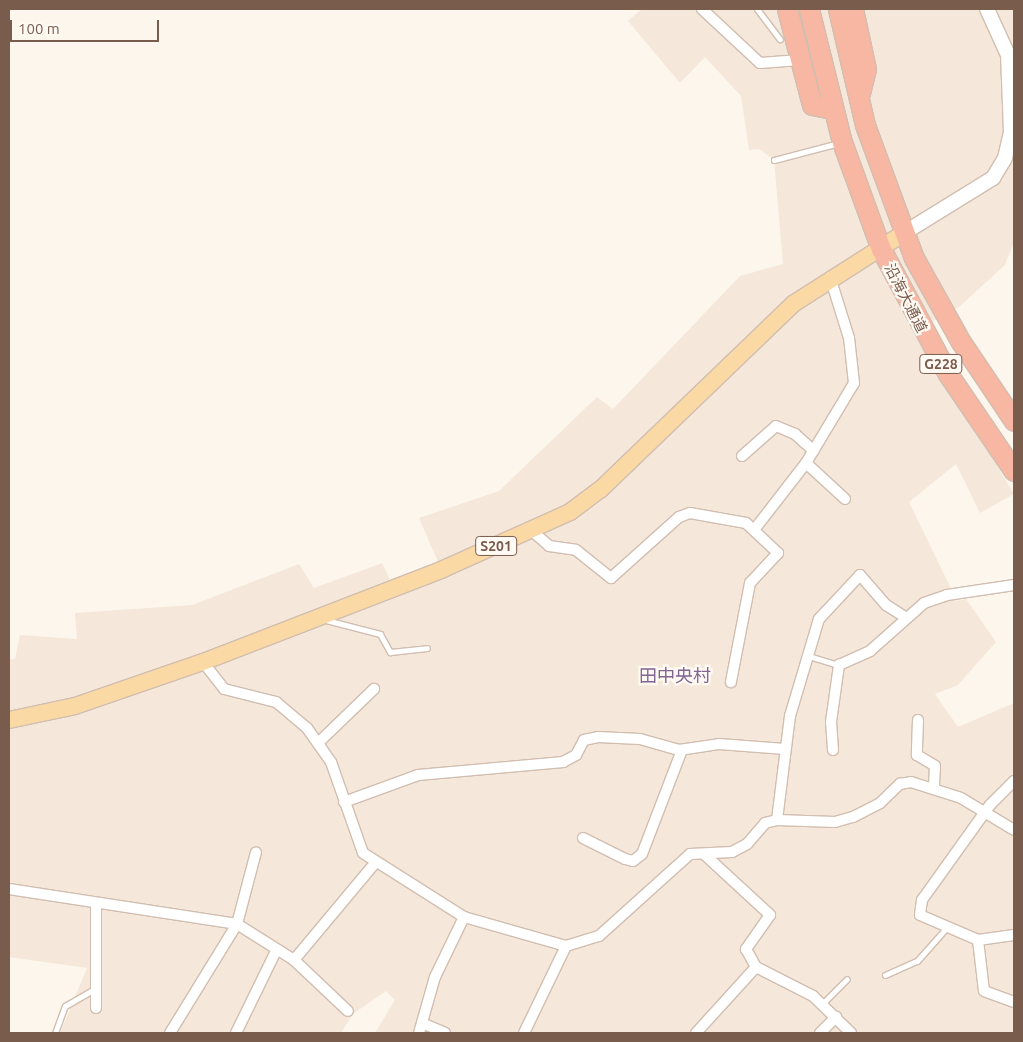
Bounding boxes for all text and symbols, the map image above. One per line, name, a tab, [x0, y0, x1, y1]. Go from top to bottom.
scale bar	[12, 10, 161, 42]
text: 100 m	[18, 20, 60, 37]
street label: 沿海大通道	[881, 261, 931, 335]
road number: G228	[918, 352, 964, 376]
road number: S201	[475, 534, 517, 558]
district label: 田中央村	[639, 664, 711, 686]

